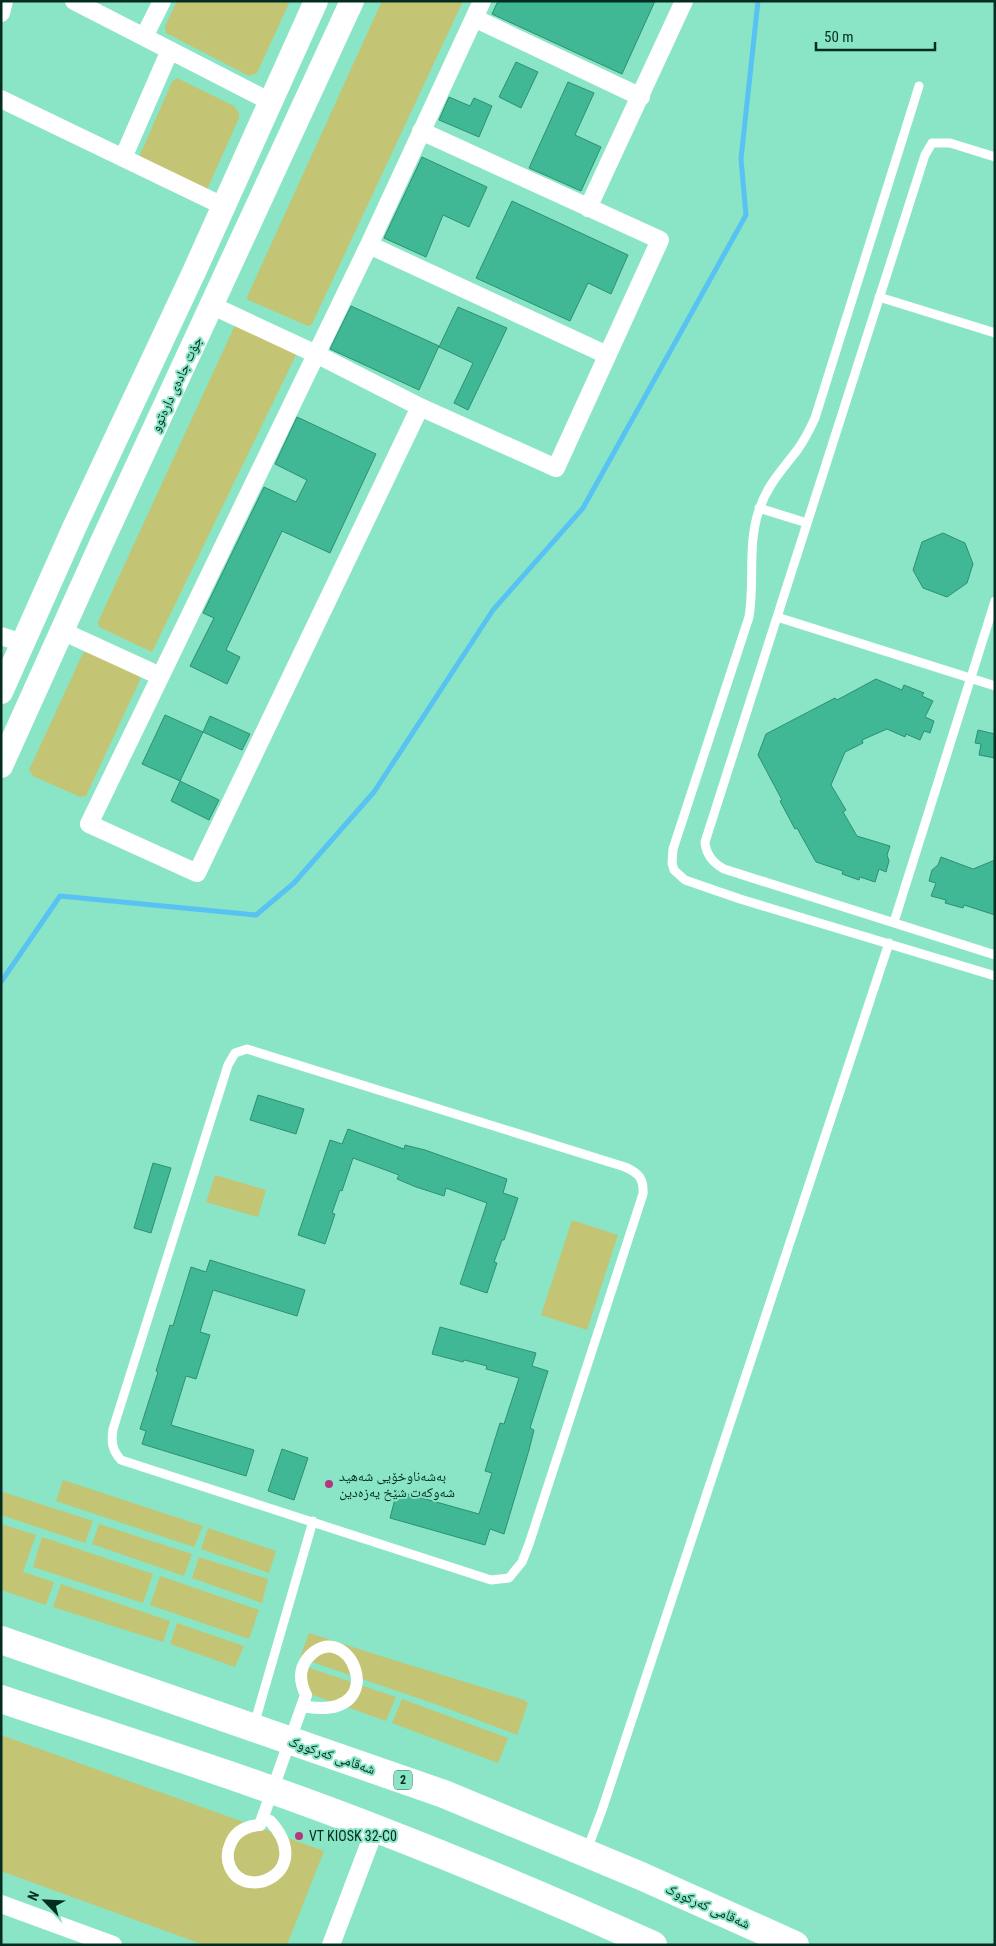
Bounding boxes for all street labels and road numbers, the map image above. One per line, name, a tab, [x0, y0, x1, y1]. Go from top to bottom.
street label: جۆت جادەی دارەتوو	[147, 334, 206, 435]
street label: شەقامی کەرکووک	[286, 1733, 378, 1778]
road number: 2	[394, 1770, 412, 1790]
street label: شەقامی کەرکووک	[663, 1880, 753, 1933]

